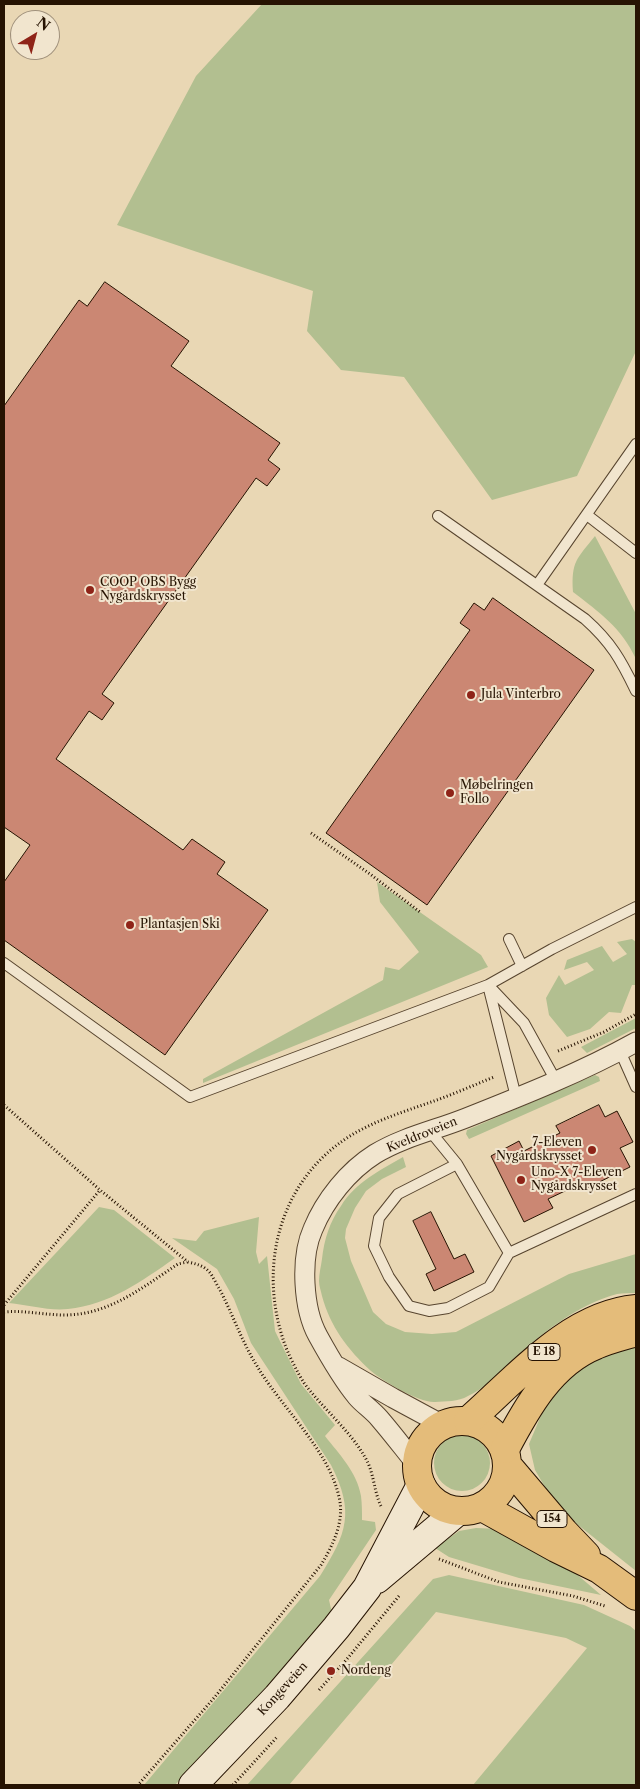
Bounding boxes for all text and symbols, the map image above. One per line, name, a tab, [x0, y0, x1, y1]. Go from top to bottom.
north arrow	[10, 10, 60, 60]
text: N	[33, 13, 54, 35]
place label: COOP OBS Bygg Nygårdskrysset	[100, 576, 196, 604]
marker: COOP OBS Bygg Nygårdskrysset	[84, 584, 96, 596]
place label: Jula Vinterbro	[481, 688, 561, 702]
marker: Jula Vinterbro	[465, 689, 477, 701]
place label: Møbelringen Follo	[460, 779, 534, 807]
marker: Møbelringen Follo	[444, 787, 456, 799]
place label: Plantasjen Ski	[140, 918, 220, 932]
marker: Plantasjen Ski	[124, 919, 136, 931]
street label: Kveldroveien	[385, 1114, 459, 1156]
place label: 7-Eleven Nygårdskrysset	[496, 1136, 582, 1164]
marker: 7-Eleven Nygårdskrysset	[586, 1144, 598, 1156]
place label: Uno-X 7-Eleven Nygårdskrysset	[531, 1166, 622, 1194]
marker: Uno-X 7-Eleven Nygårdskrysset	[515, 1174, 527, 1186]
road number: E 18	[528, 1344, 560, 1360]
road number: 154	[537, 1510, 567, 1528]
street label: Kongeveien	[255, 1659, 311, 1719]
place label: Nordeng	[341, 1664, 391, 1678]
marker: Nordeng	[325, 1665, 337, 1677]

